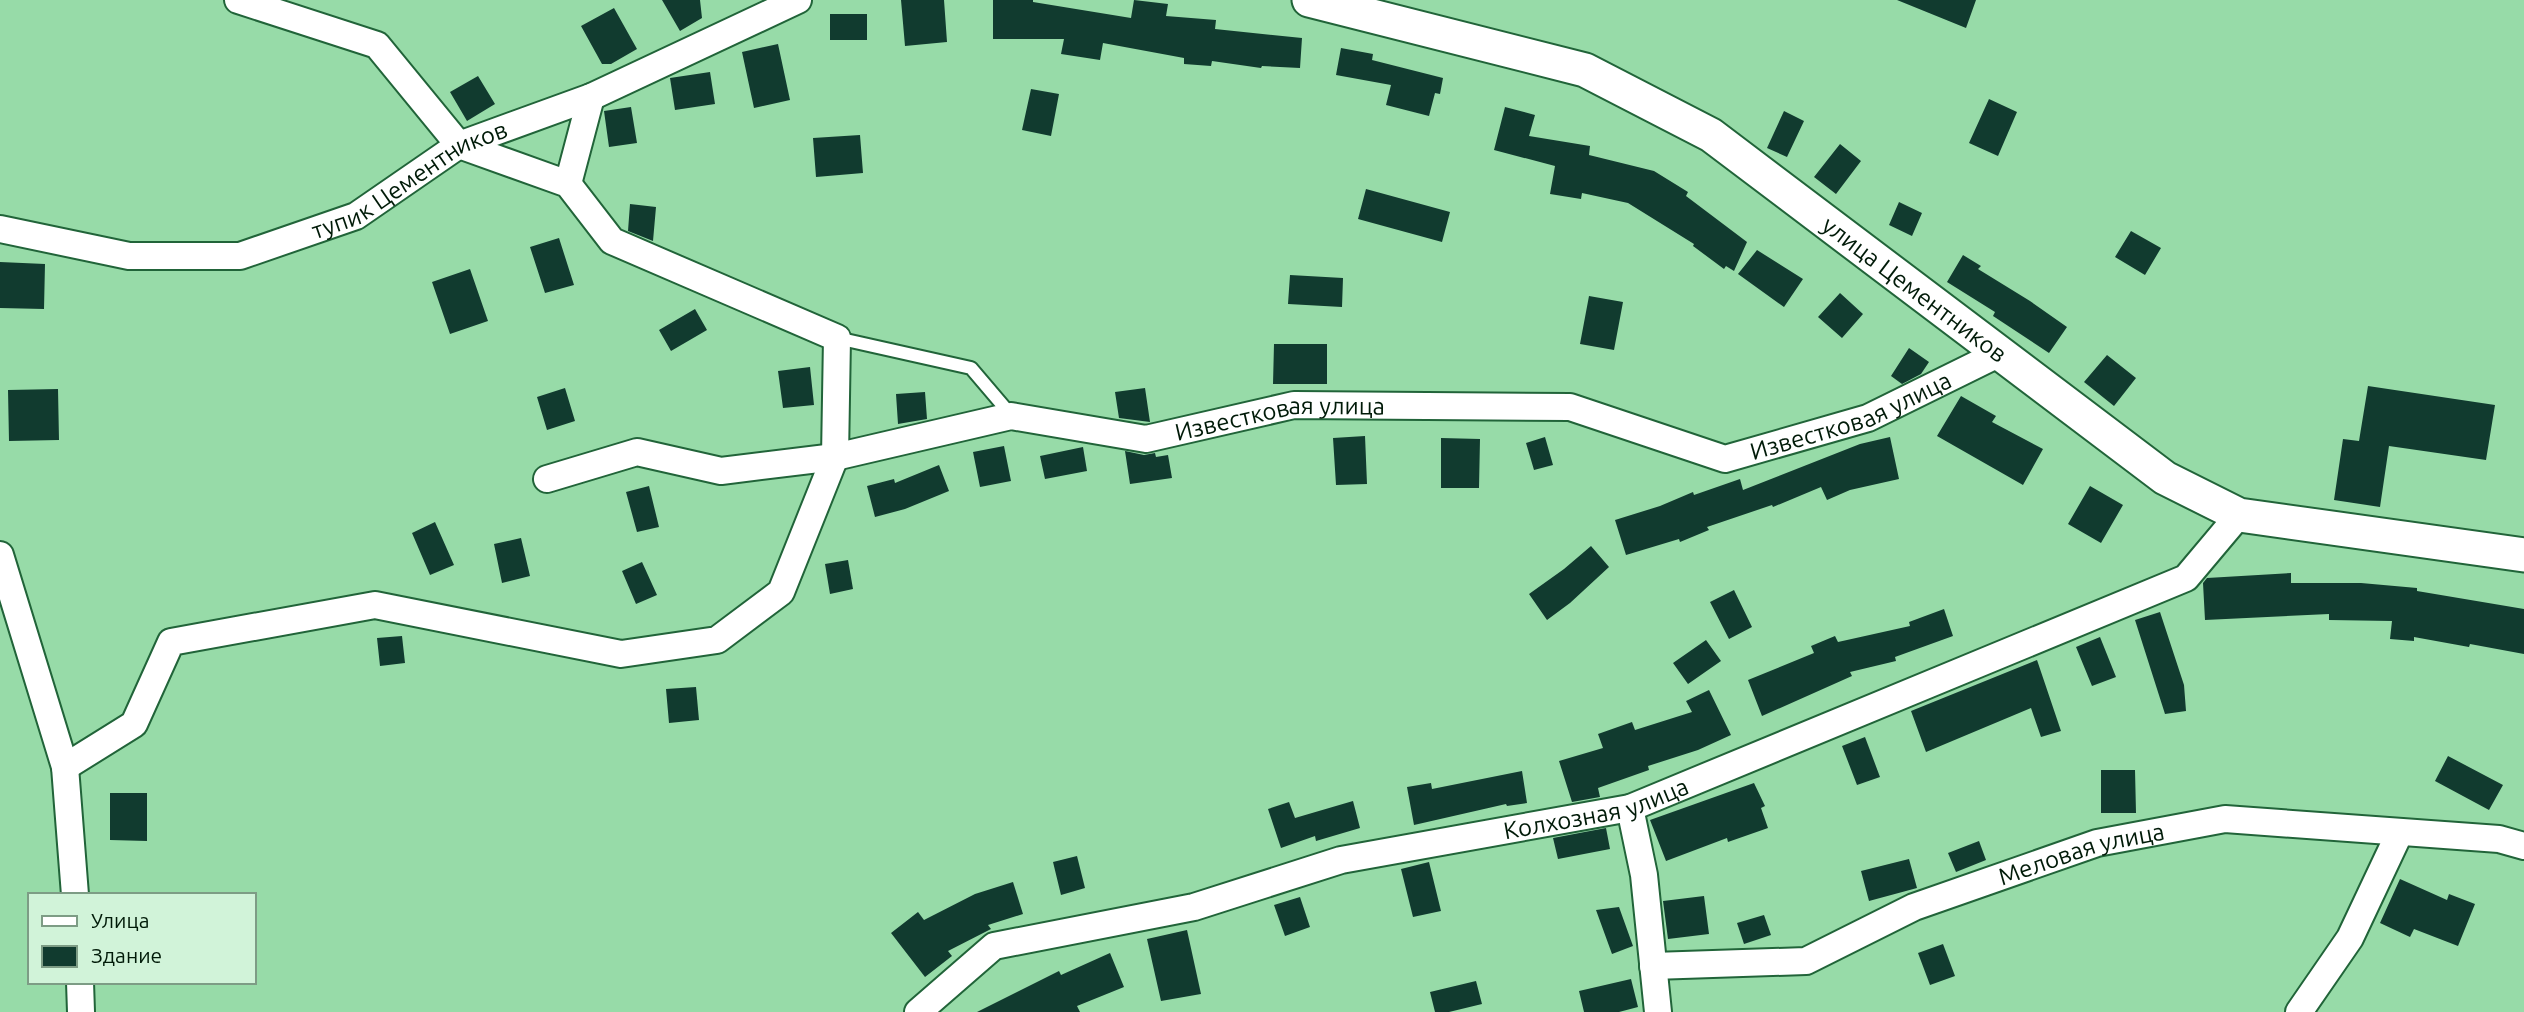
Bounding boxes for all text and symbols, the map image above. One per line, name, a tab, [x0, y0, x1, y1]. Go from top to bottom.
street label: тупик Цементников	[308, 115, 511, 244]
street label: улица Цементников	[1817, 211, 2012, 367]
street label: Известковая улица	[1747, 366, 1955, 465]
street label: Известковая улица	[1172, 391, 1385, 445]
street label: Колхозная улица	[1501, 772, 1692, 844]
street label: Меловая улица	[1995, 817, 2167, 890]
legend	[28, 893, 256, 984]
text: Улица	[91, 908, 149, 932]
text: Здание	[91, 943, 162, 967]

